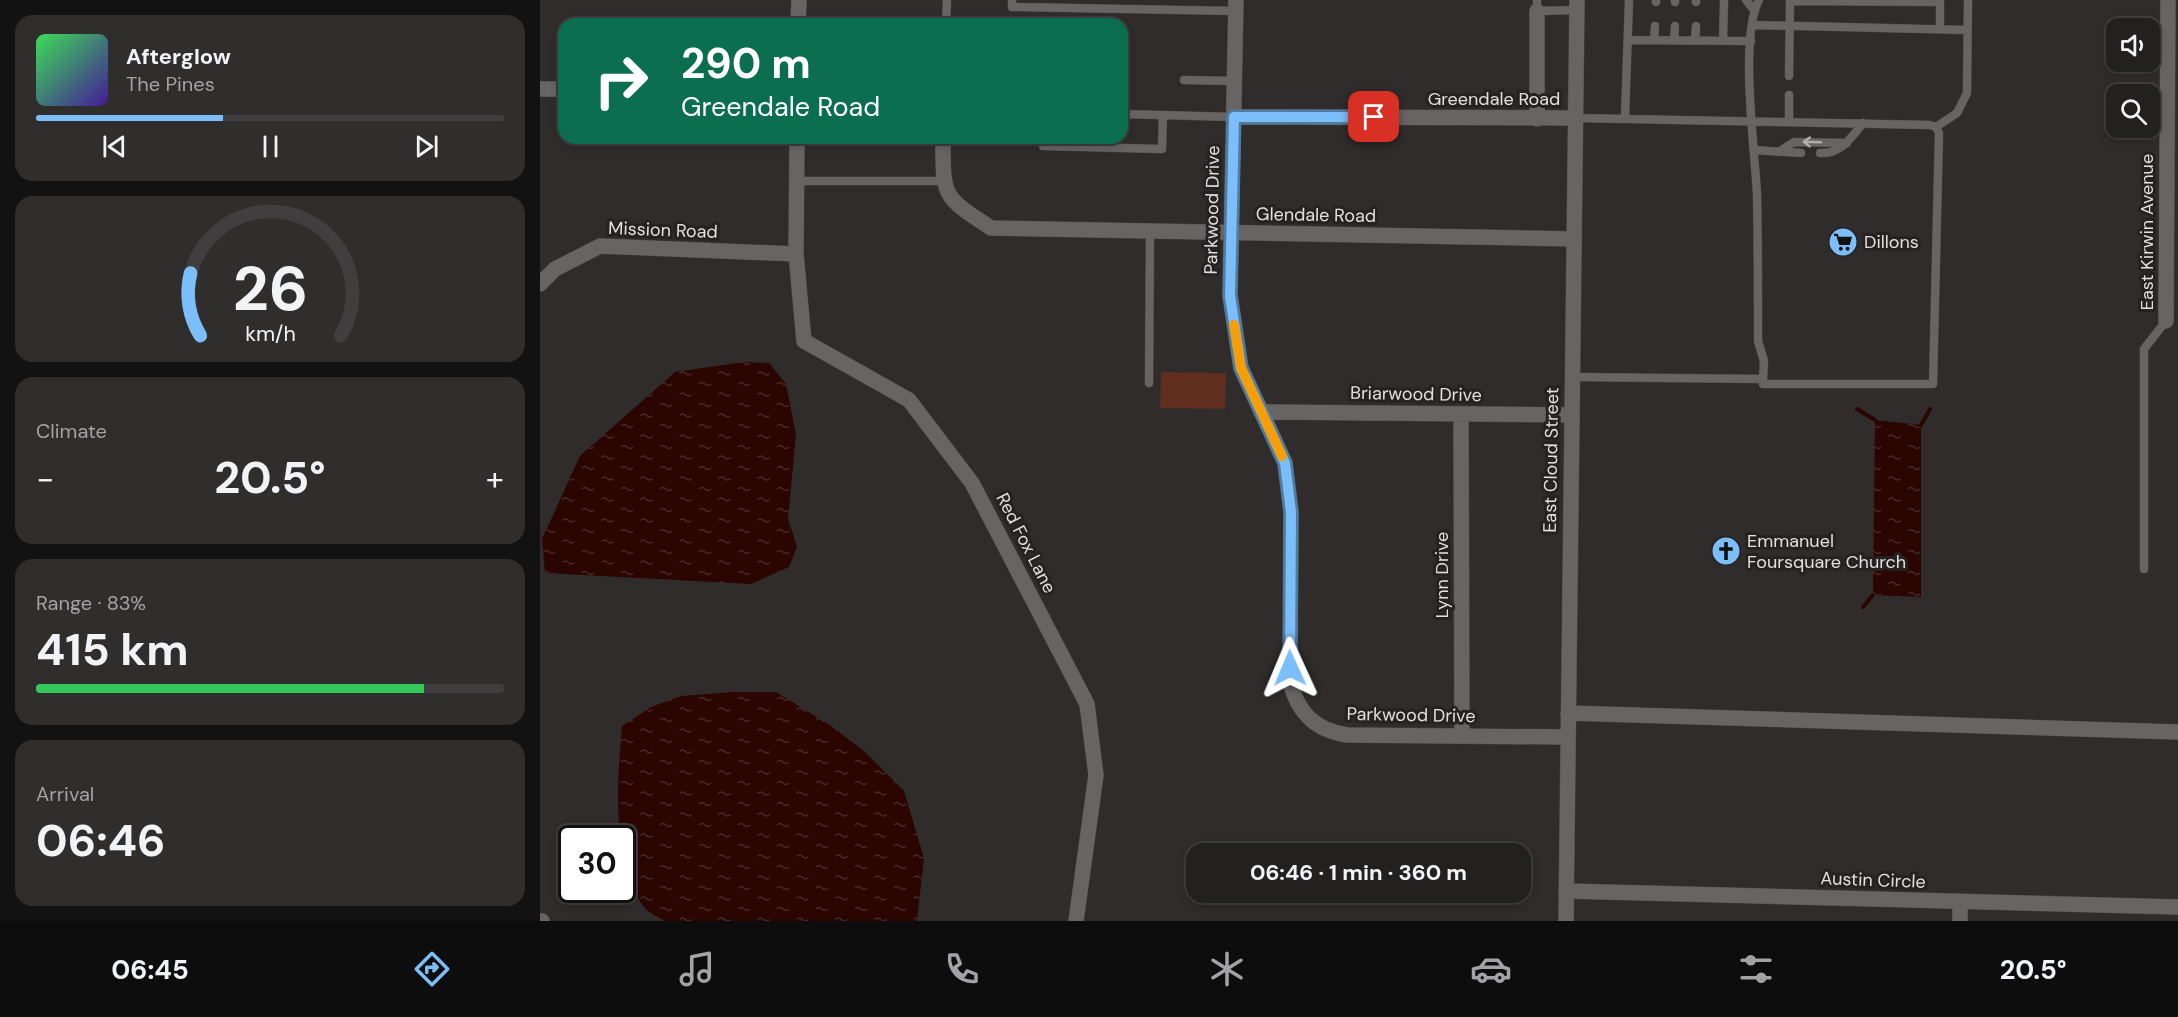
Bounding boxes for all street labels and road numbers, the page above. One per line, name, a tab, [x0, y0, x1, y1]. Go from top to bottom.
street label: Greendale Road	[1428, 87, 1560, 111]
street label: Parkwood Drive	[1199, 145, 1225, 275]
street label: East Kirwin Avenue	[2135, 154, 2159, 310]
street label: Glendale Road	[1256, 202, 1376, 228]
street label: Mission Road	[608, 216, 718, 244]
street label: Briarwood Drive	[1350, 381, 1482, 407]
street label: East Cloud Street	[1538, 387, 1564, 533]
street label: Red Fox Lane	[990, 489, 1062, 597]
street label: Lynn Drive	[1430, 532, 1454, 618]
street label: Parkwood Drive	[1346, 702, 1476, 728]
street label: Austin Circle	[1820, 866, 1926, 894]

